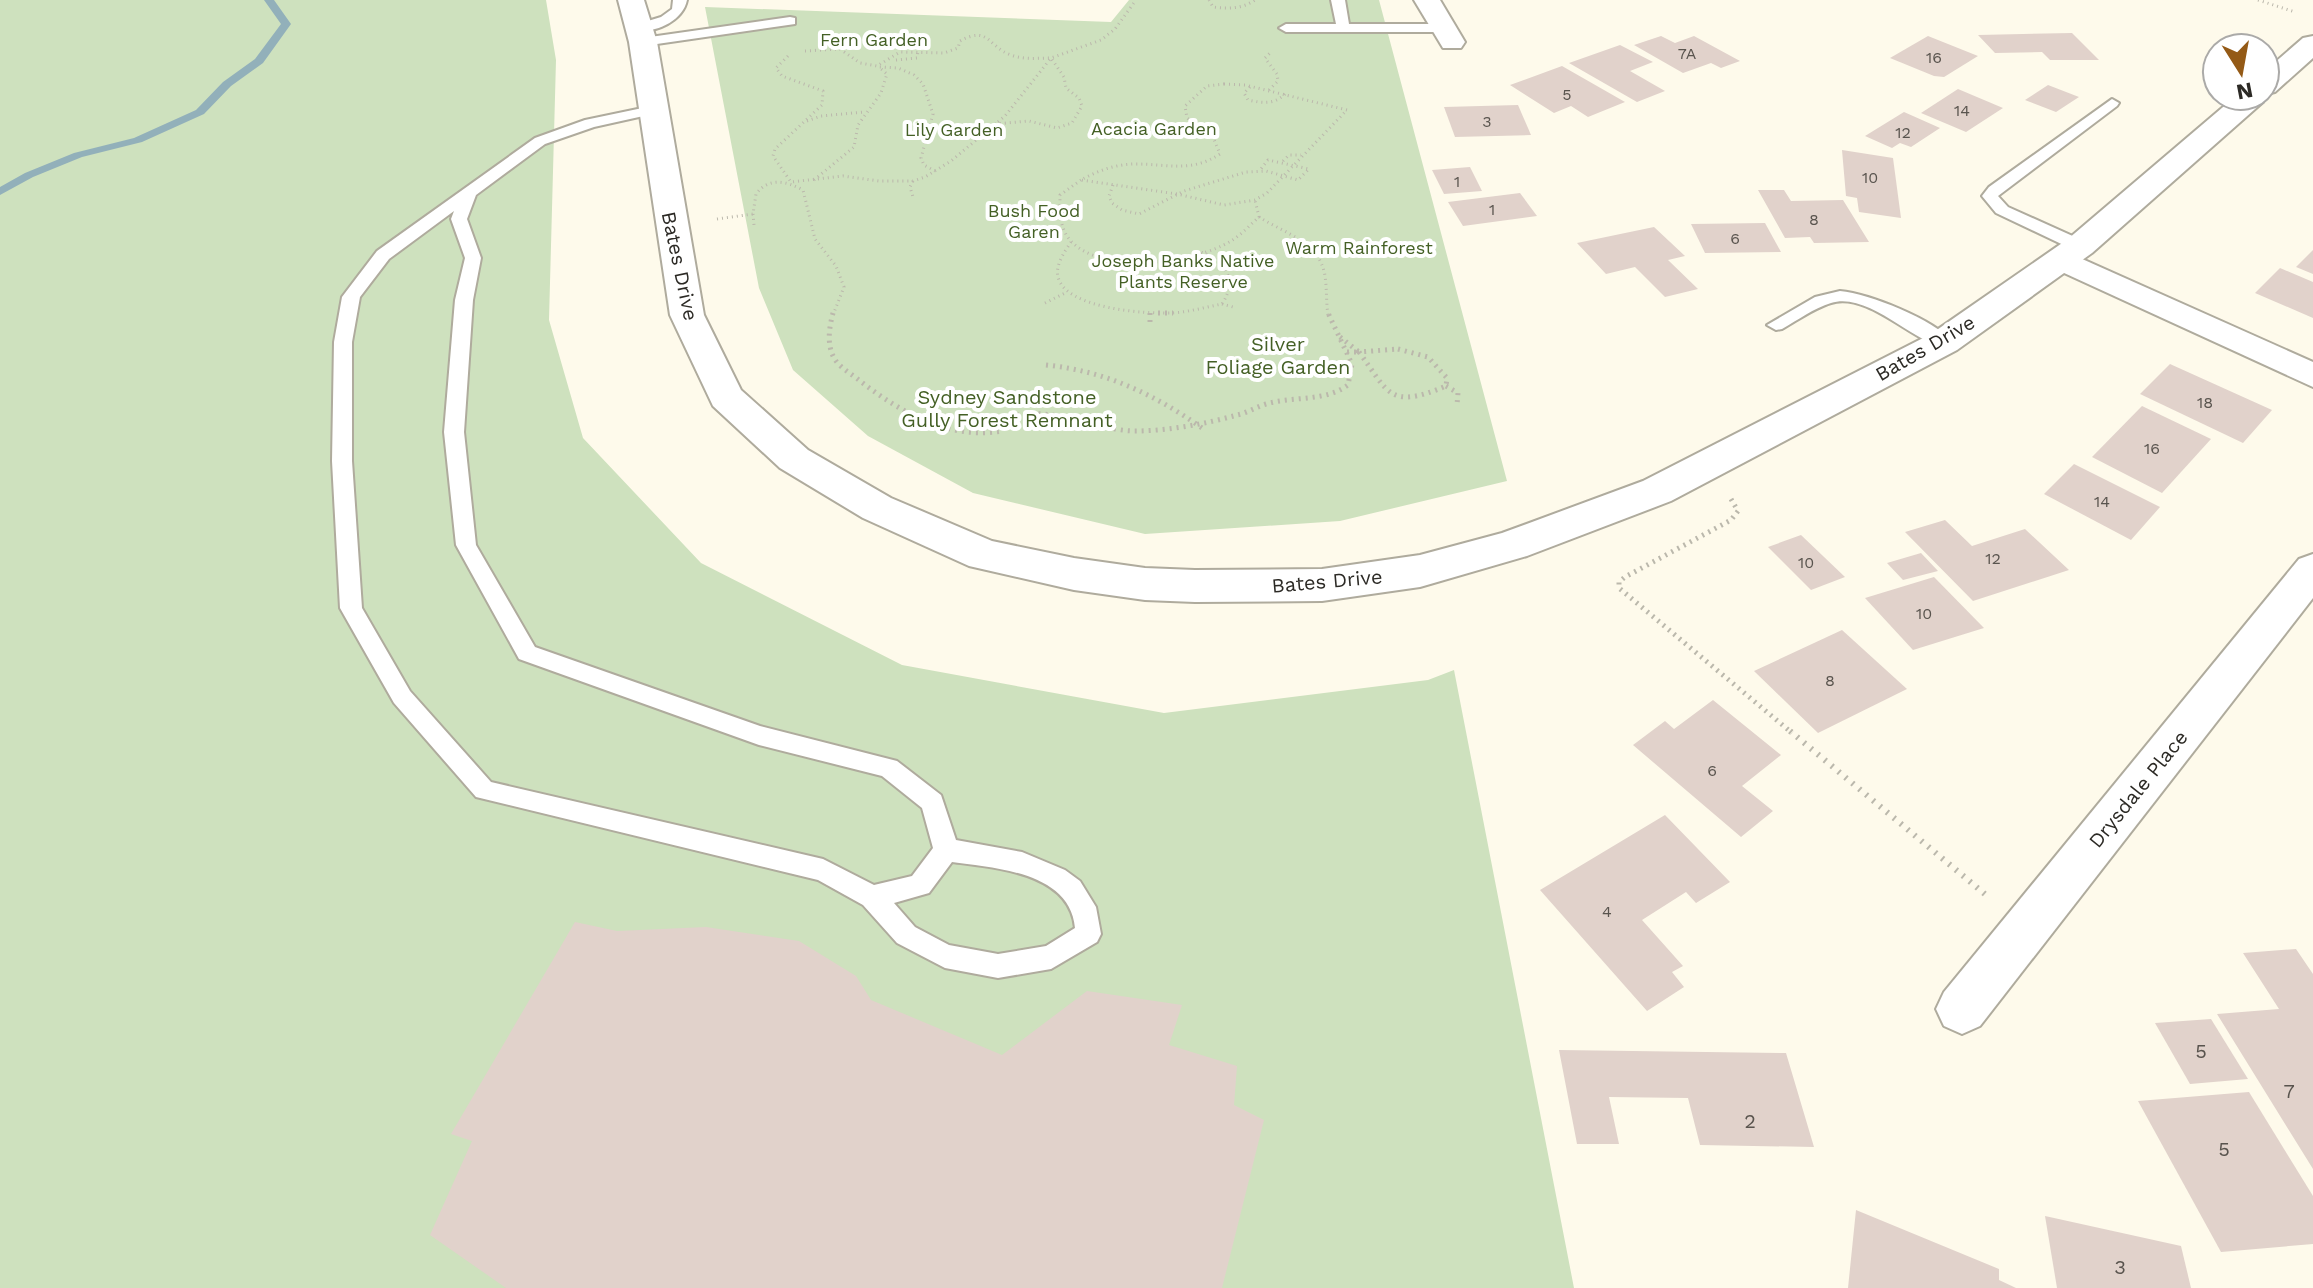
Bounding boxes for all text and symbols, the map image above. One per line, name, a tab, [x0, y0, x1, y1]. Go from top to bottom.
park label: Fern Garden	[820, 29, 928, 50]
north arrow	[2201, 32, 2281, 112]
house number: 7A	[1678, 44, 1697, 63]
house number: 16	[1926, 48, 1942, 67]
text: N	[2234, 77, 2255, 105]
house number: 5	[1562, 85, 1572, 104]
house number: 14	[1954, 101, 1970, 120]
house number: 3	[1482, 112, 1492, 131]
park label: Acacia Garden	[1091, 118, 1217, 139]
park label: Lily Garden	[905, 119, 1003, 140]
house number: 12	[1895, 123, 1911, 142]
house number: 10	[1862, 168, 1878, 187]
house number: 1	[1454, 172, 1460, 191]
park label: Bush Food Garen	[988, 200, 1080, 242]
house number: 1	[1489, 200, 1495, 219]
street label: Bates Drive	[657, 209, 703, 323]
house number: 8	[1809, 210, 1819, 229]
house number: 6	[1730, 229, 1740, 248]
park label: Warm Rainforest	[1285, 237, 1433, 258]
park label: Joseph Banks Native Plants Reserve	[1091, 250, 1275, 292]
street label: Bates Drive	[1871, 310, 1979, 386]
park label: Silver Foliage Garden	[1206, 332, 1350, 379]
park label: Sydney Sandstone Gully Forest Remnant	[901, 385, 1113, 432]
house number: 18	[2197, 393, 2213, 412]
house number: 16	[2144, 439, 2160, 458]
house number: 14	[2094, 492, 2110, 511]
house number: 12	[1985, 549, 2001, 568]
house number: 10	[1798, 553, 1814, 572]
street label: Bates Drive	[1271, 564, 1383, 598]
house number: 10	[1916, 604, 1932, 623]
house number: 8	[1825, 671, 1835, 690]
street label: Drysdale Place	[2083, 726, 2193, 852]
house number: 6	[1707, 761, 1717, 780]
house number: 4	[1602, 902, 1612, 921]
house number: 5	[2195, 1039, 2207, 1063]
house number: 7	[2283, 1079, 2295, 1103]
house number: 2	[1744, 1109, 1756, 1133]
house number: 5	[2218, 1137, 2230, 1161]
house number: 3	[2114, 1255, 2126, 1279]

